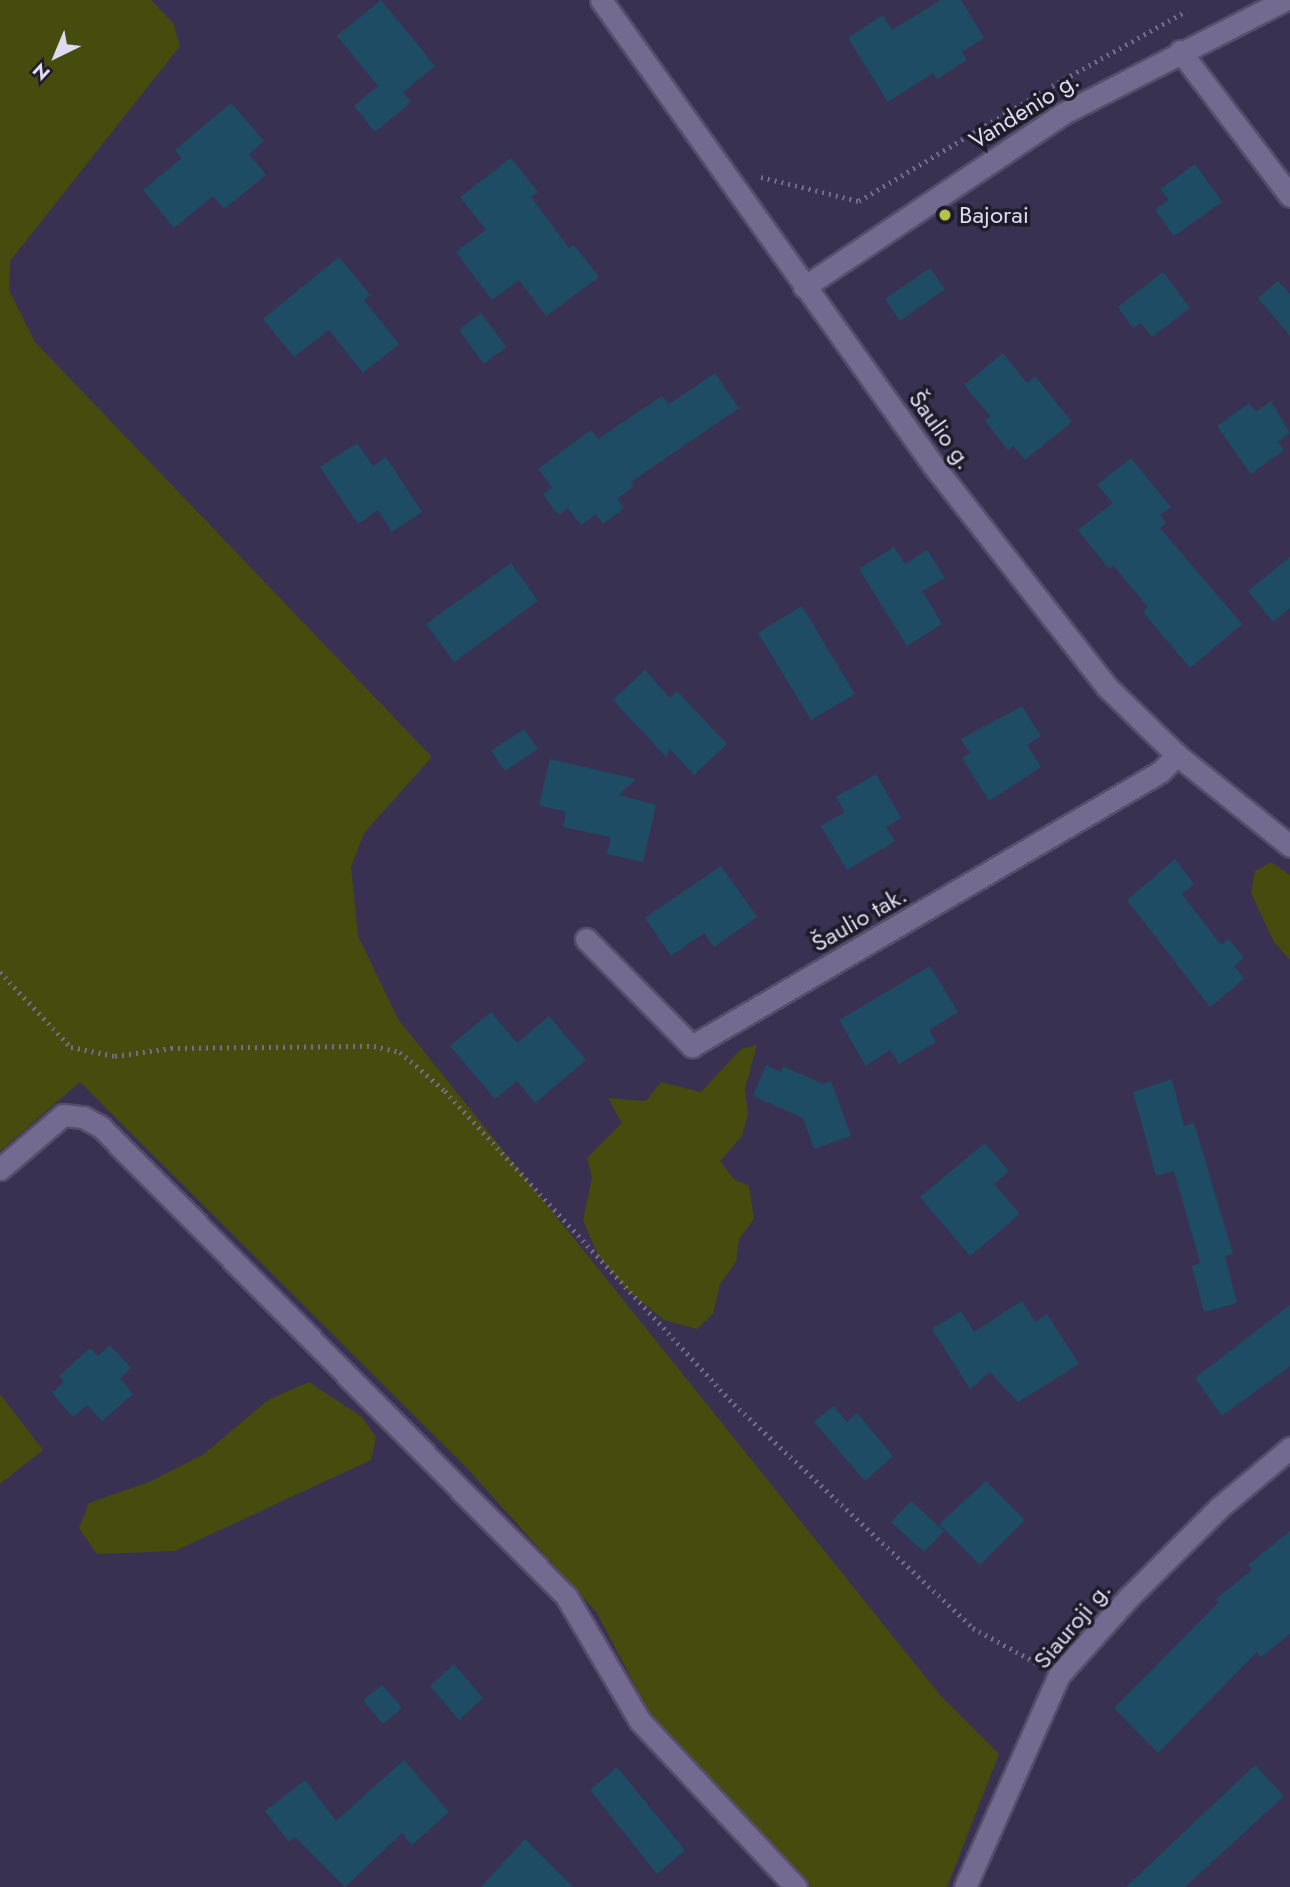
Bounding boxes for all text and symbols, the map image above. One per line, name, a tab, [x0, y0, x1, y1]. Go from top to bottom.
north arrow	[21, 21, 91, 91]
text: N	[27, 57, 56, 87]
street label: Vandenio g.	[964, 65, 1084, 155]
place label: Bajorai	[959, 201, 1029, 229]
marker: Bajorai	[937, 207, 953, 223]
street label: Šaulio g.	[903, 385, 979, 475]
street label: Šaulio tak.	[806, 880, 912, 958]
street label: Siauroji g.	[1027, 1576, 1117, 1674]

